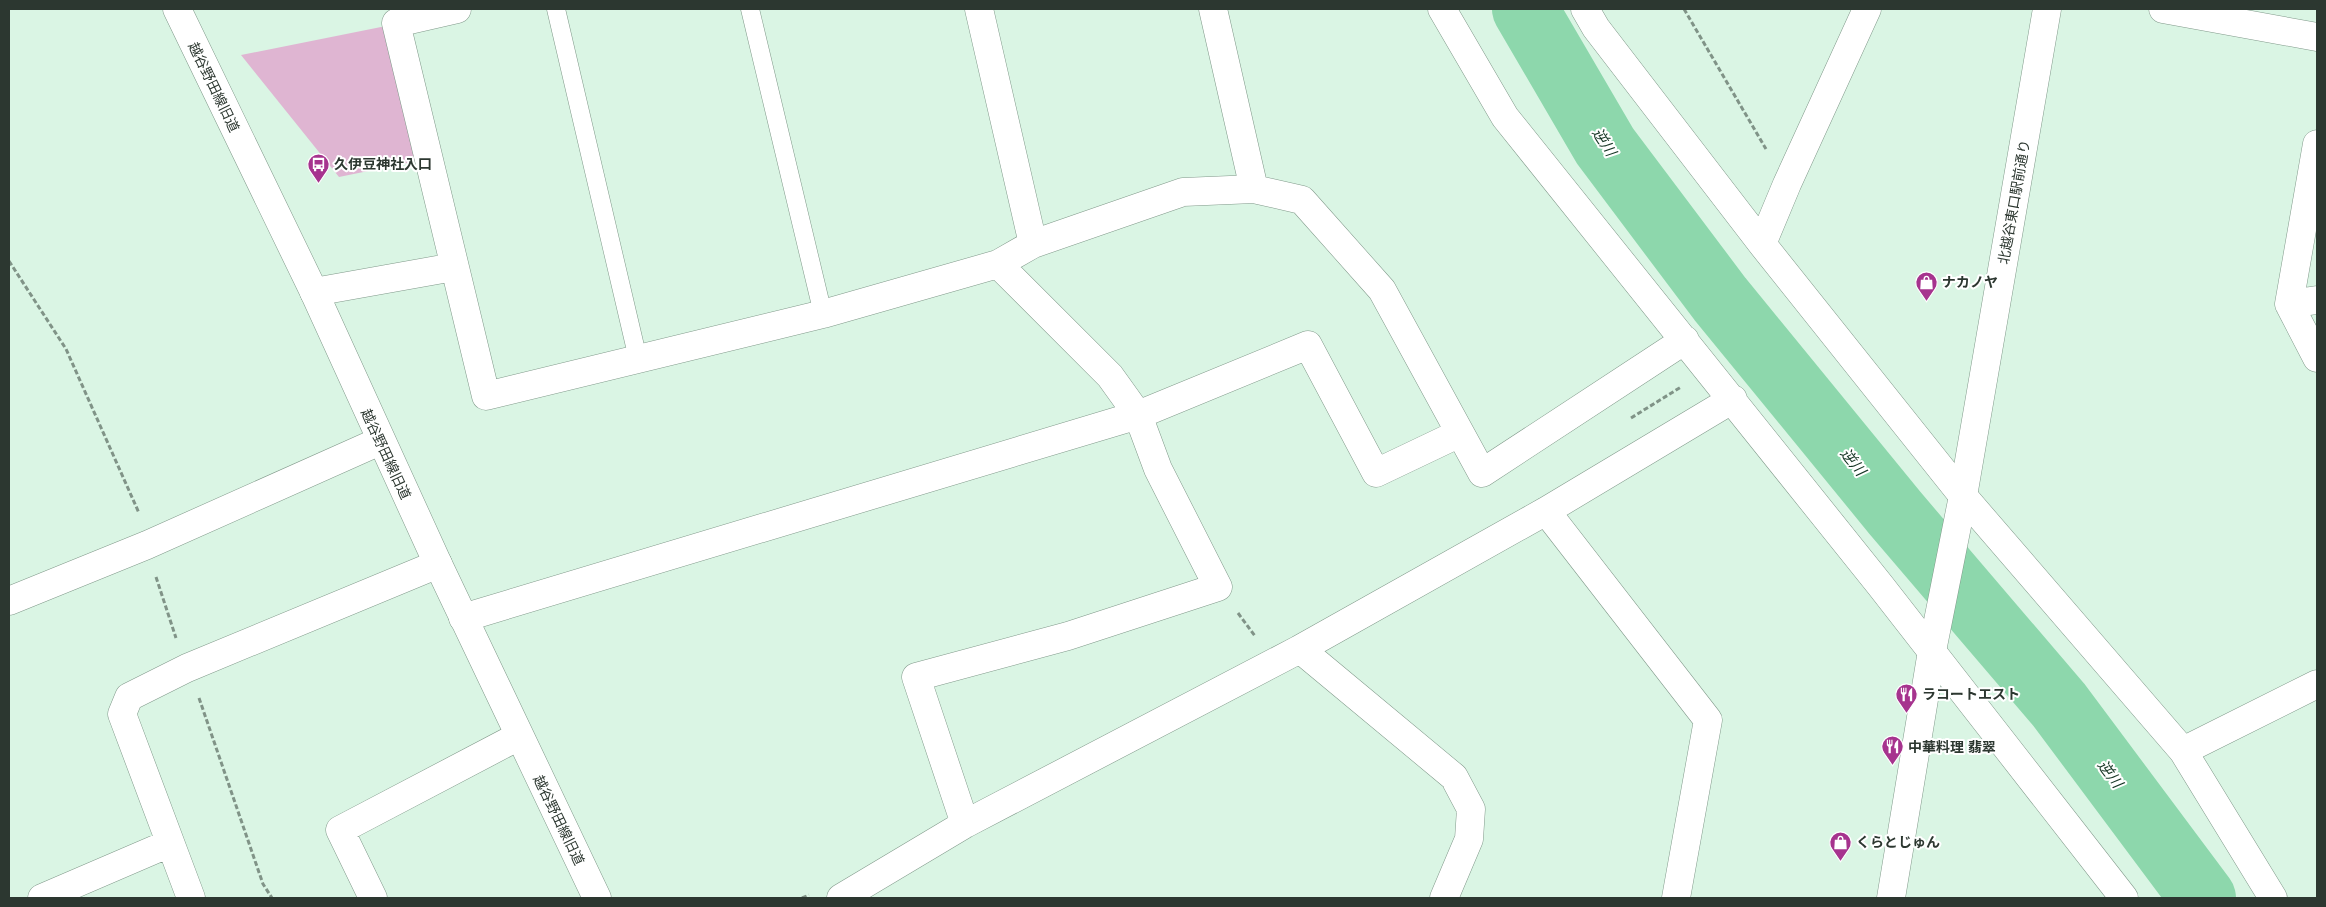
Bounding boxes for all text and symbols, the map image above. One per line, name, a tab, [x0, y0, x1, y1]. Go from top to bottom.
street label: 越谷野田線旧道	[184, 39, 244, 135]
water label: 逆川	[1588, 123, 1622, 161]
street label: 北越谷東口駅前通り	[1993, 138, 2034, 266]
bus stop icon: 久伊豆神社入口	[306, 152, 330, 183]
place label: 久伊豆神社入口	[334, 154, 432, 173]
shop icon: ナカノヤ	[1914, 270, 1938, 301]
place label: ナカノヤ	[1942, 272, 1998, 291]
street label: 越谷野田線旧道	[357, 405, 416, 502]
water label: 逆川	[1837, 443, 1872, 481]
restaurant icon: ラコートエスト	[1894, 682, 1918, 713]
place label: ラコートエスト	[1922, 684, 2020, 703]
restaurant icon: 中華料理 翡翠	[1880, 735, 1904, 766]
place label: 中華料理 翡翠	[1908, 737, 1996, 756]
water label: 逆川	[2094, 755, 2129, 793]
street label: 越谷野田線旧道	[529, 772, 589, 868]
shop icon: くらとじゅん	[1828, 830, 1852, 861]
place label: くらとじゅん	[1856, 832, 1940, 851]

